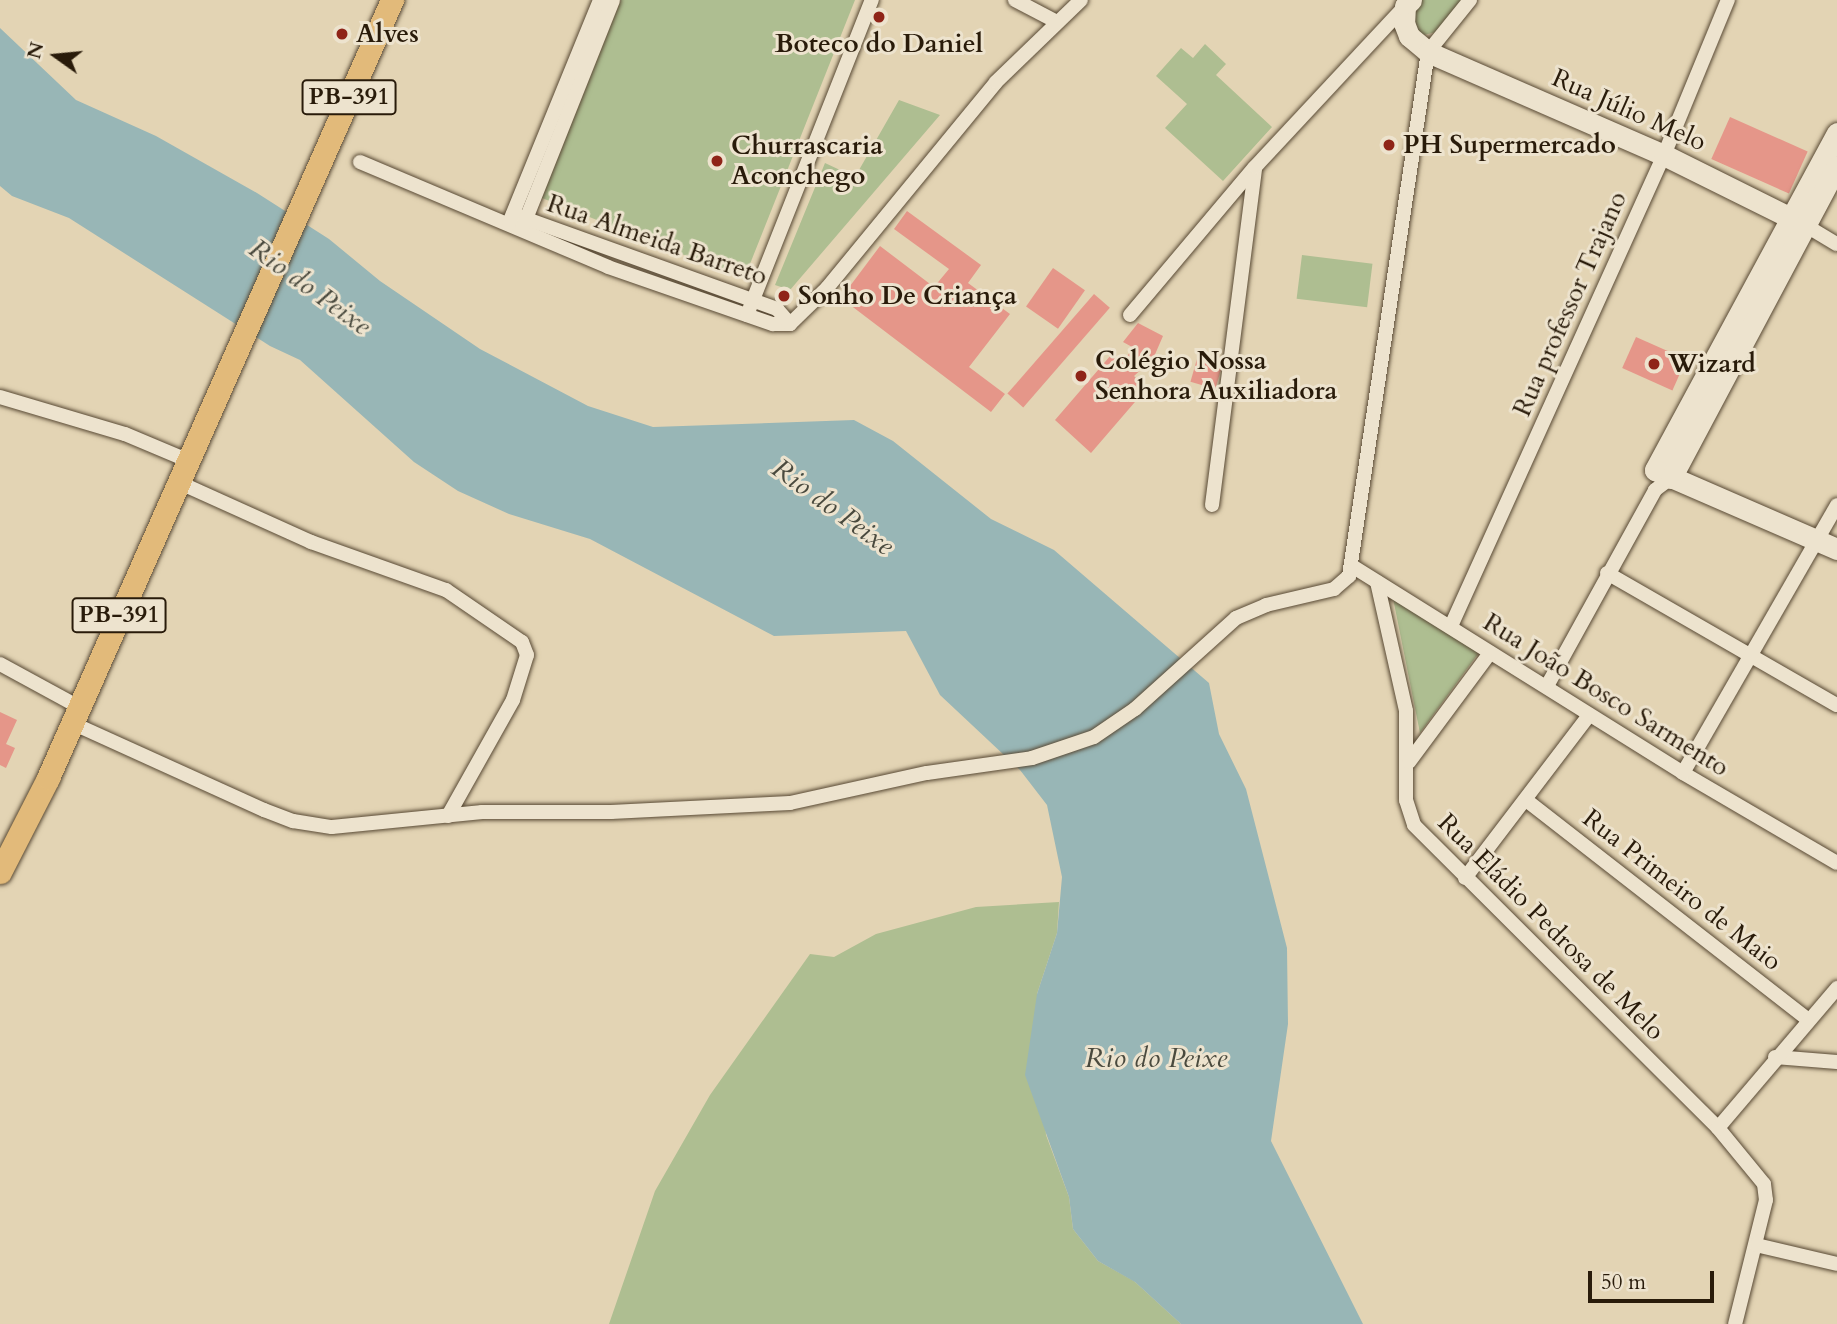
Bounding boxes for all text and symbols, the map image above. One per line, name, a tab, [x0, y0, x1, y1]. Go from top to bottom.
marker: Boteco do Daniel	[871, 9, 887, 25]
place label: Alves	[356, 18, 419, 50]
north arrow	[21, 21, 91, 91]
marker: Alves	[334, 26, 350, 42]
place label: Boteco do Daniel	[775, 28, 983, 60]
text: N	[21, 39, 50, 62]
street label: Rua Júlio Melo	[1547, 62, 1711, 158]
road number: PB-391	[300, 76, 398, 118]
place label: PH Supermercado	[1403, 129, 1616, 161]
place label: Churrascaria Aconchego	[731, 130, 883, 192]
marker: PH Supermercado	[1381, 137, 1397, 153]
marker: Churrascaria Aconchego	[709, 153, 725, 169]
street label: Rua professor Trajano	[1506, 187, 1634, 421]
street label: Rua Almeida Barreto	[543, 188, 771, 292]
water label: Rio do Peixe	[242, 232, 378, 342]
place label: Sonho De Criança	[798, 280, 1017, 312]
marker: Sonho De Criança	[776, 288, 792, 304]
place label: Colégio Nossa Senhora Auxiliadora	[1095, 345, 1338, 406]
place label: Wizard	[1668, 348, 1756, 380]
marker: Wizard	[1646, 356, 1662, 372]
marker: Colégio Nossa Senhora Auxiliadora	[1073, 368, 1089, 384]
water label: Rio do Peixe	[765, 452, 901, 562]
road number: PB-391	[70, 594, 168, 636]
street label: Rua João Bosco Sarmento	[1477, 607, 1735, 783]
street label: Rua Primeiro de Maio	[1576, 803, 1788, 977]
street label: Rua Eládio Pedrosa de Melo	[1431, 807, 1671, 1047]
water label: Rio do Peixe	[1085, 1041, 1227, 1075]
scale bar	[1592, 1258, 1718, 1302]
text: 50 m	[1601, 1268, 1646, 1297]

